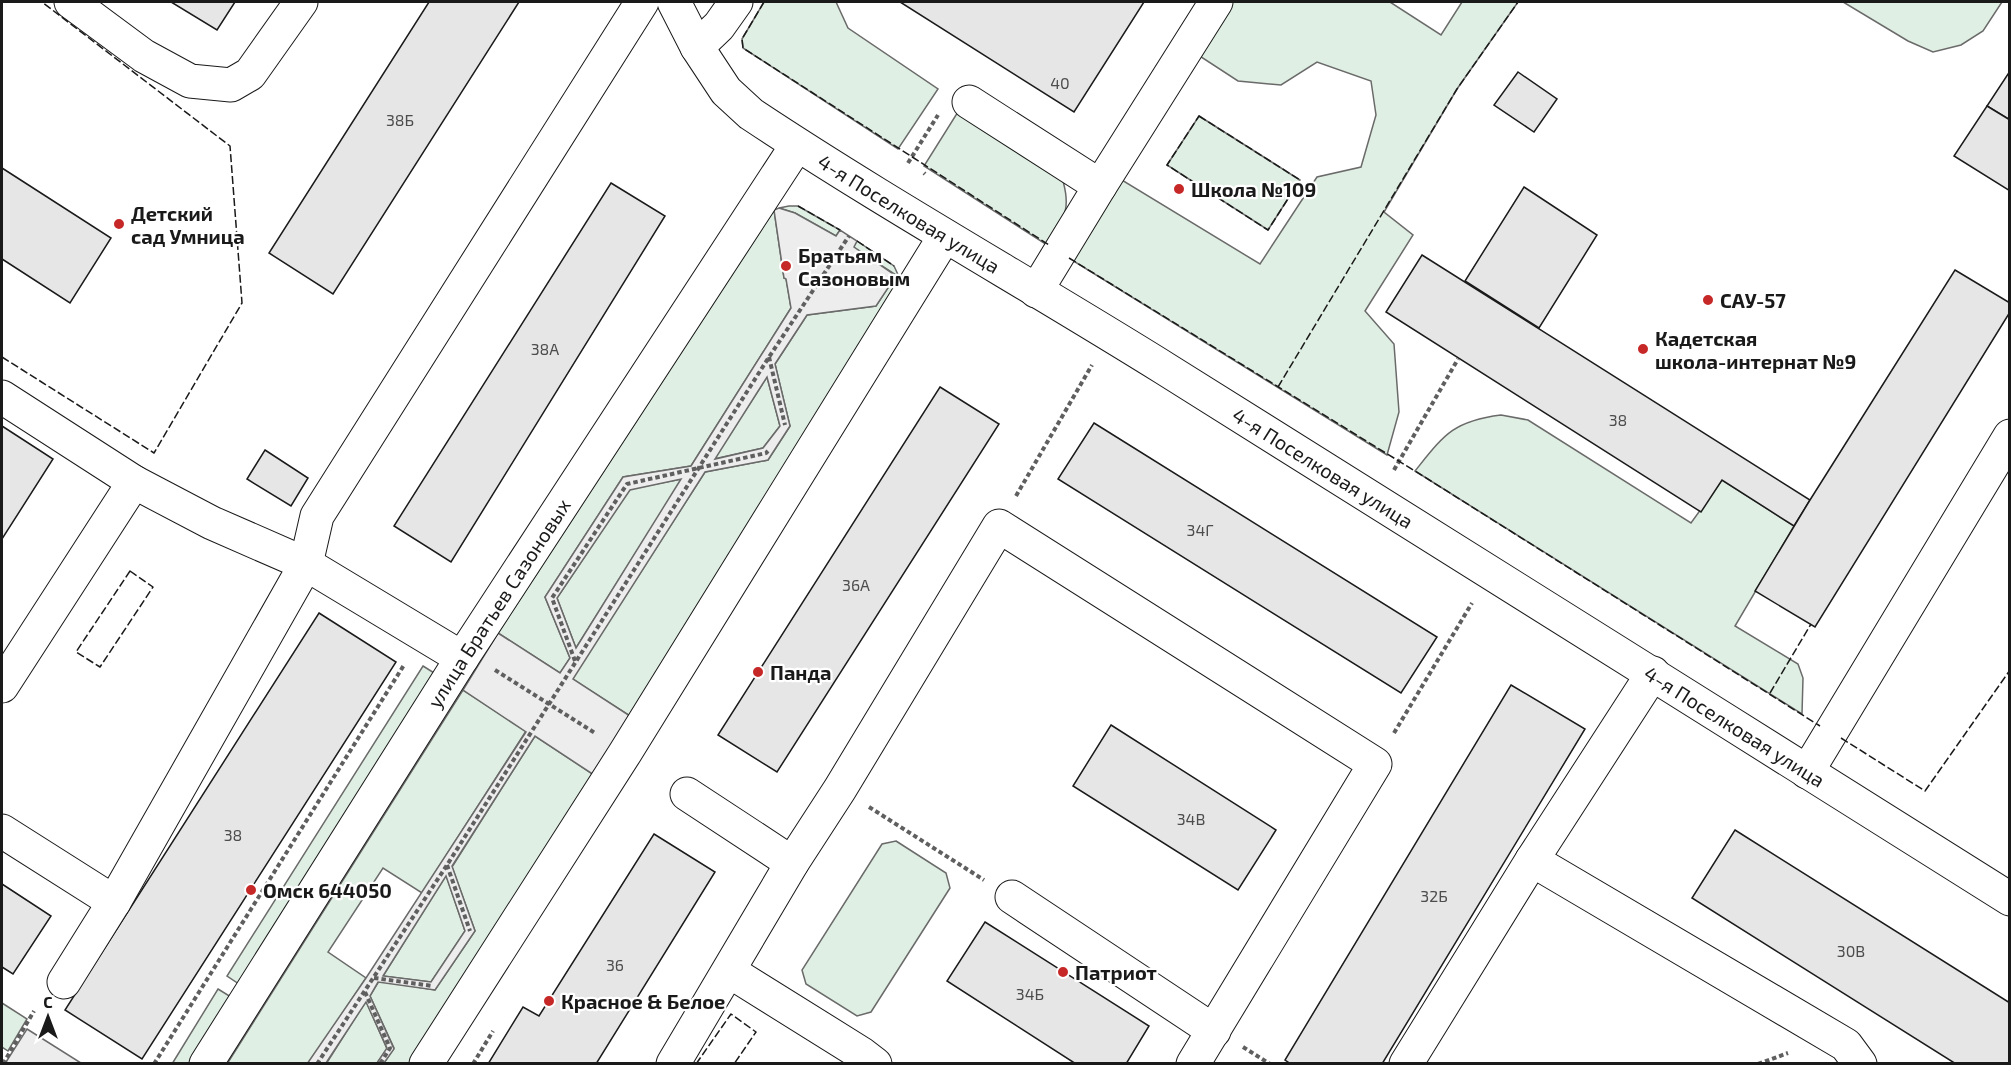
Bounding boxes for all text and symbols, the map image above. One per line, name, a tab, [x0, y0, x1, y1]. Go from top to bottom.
house number: 40	[1050, 73, 1070, 92]
house number: 38Б	[386, 110, 414, 129]
street label: 4-я Поселковая улица	[814, 149, 1004, 278]
place label: Школа №109	[1191, 177, 1316, 201]
marker: Школа №109	[1172, 182, 1186, 196]
place label: Детский сад Умница	[131, 201, 245, 248]
marker: Детский сад Умница	[112, 217, 126, 231]
place label: Братьям Сазоновым	[798, 243, 910, 290]
marker: Братьям Сазоновым	[779, 259, 793, 273]
place label: САУ-57	[1720, 288, 1786, 312]
marker: САУ-57	[1701, 293, 1715, 307]
place label: Кадетская школа-интернат №9	[1655, 326, 1856, 373]
house number: 38А	[531, 339, 559, 358]
marker: Кадетская школа-интернат №9	[1636, 342, 1650, 356]
street label: 4-я Поселковая улица	[1228, 402, 1418, 533]
house number: 38	[1609, 410, 1627, 429]
street label: улица Братьев Сазоновых	[422, 493, 575, 713]
house number: 34Г	[1186, 520, 1214, 539]
house number: 36А	[842, 575, 870, 594]
place label: Панда	[770, 660, 832, 684]
street label: 4-я Поселковая улица	[1640, 660, 1830, 792]
marker: Панда	[751, 665, 765, 679]
house number: 34В	[1177, 809, 1205, 828]
house number: 38	[224, 825, 242, 844]
place label: Омск 644050	[263, 878, 392, 902]
marker: Омск 644050	[244, 883, 258, 897]
house number: 32Б	[1420, 886, 1448, 905]
house number: 30В	[1837, 941, 1865, 960]
house number: 36	[606, 955, 624, 974]
place label: Патриот	[1075, 960, 1157, 984]
marker: Патриот	[1056, 965, 1070, 979]
house number: 34Б	[1016, 984, 1044, 1003]
north arrow	[18, 987, 78, 1047]
place label: Красное & Белое	[561, 989, 725, 1013]
text: С	[43, 992, 53, 1011]
marker: Красное & Белое	[542, 994, 556, 1008]

